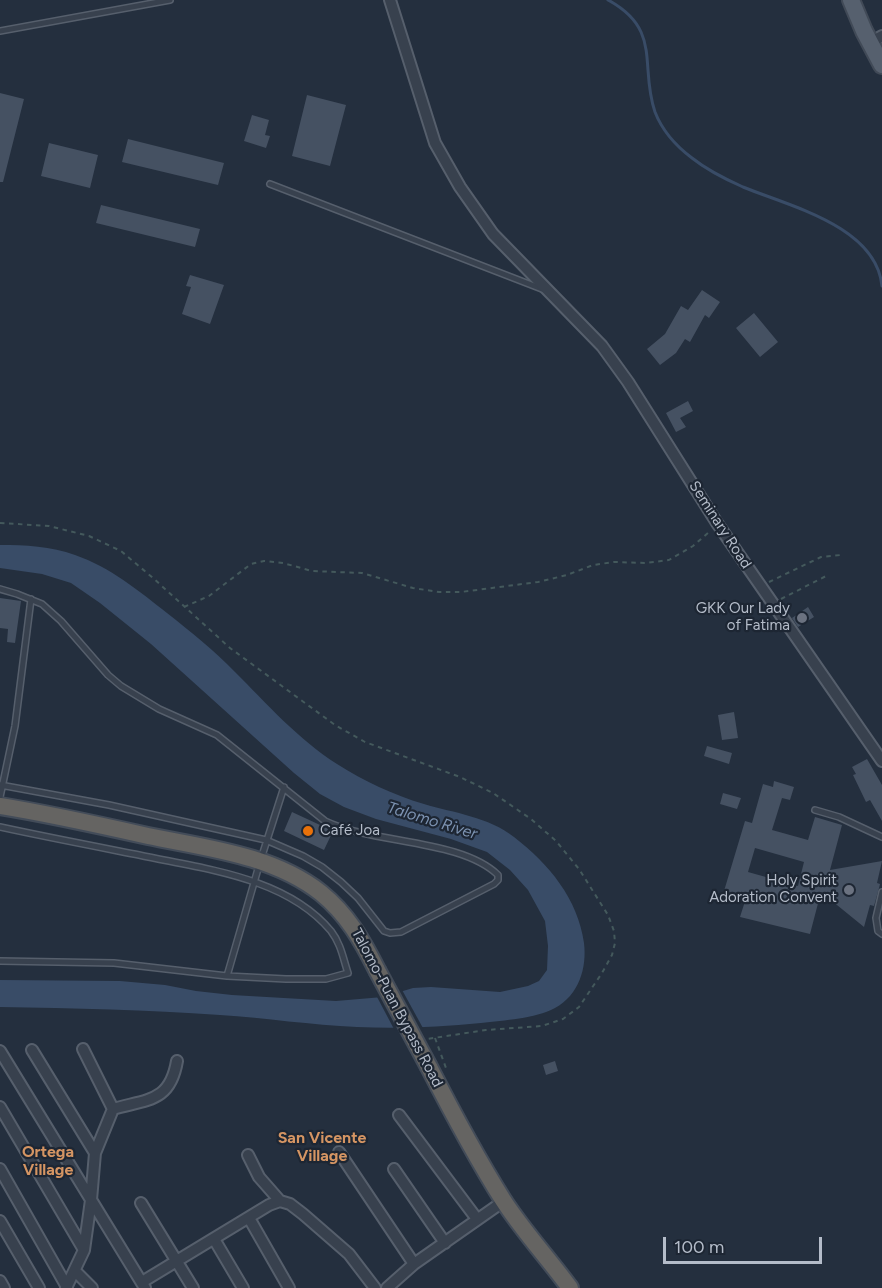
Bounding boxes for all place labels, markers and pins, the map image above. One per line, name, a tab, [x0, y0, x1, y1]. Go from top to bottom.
place label: GKK Our Lady of Fatima	[696, 600, 790, 635]
marker: GKK Our Lady of Fatima	[795, 611, 809, 625]
place label: Café Joa	[320, 822, 380, 840]
marker: Café Joa	[301, 824, 315, 838]
place label: Holy Spirit Adoration Convent	[709, 872, 837, 907]
marker: Holy Spirit Adoration Convent	[842, 883, 856, 897]

